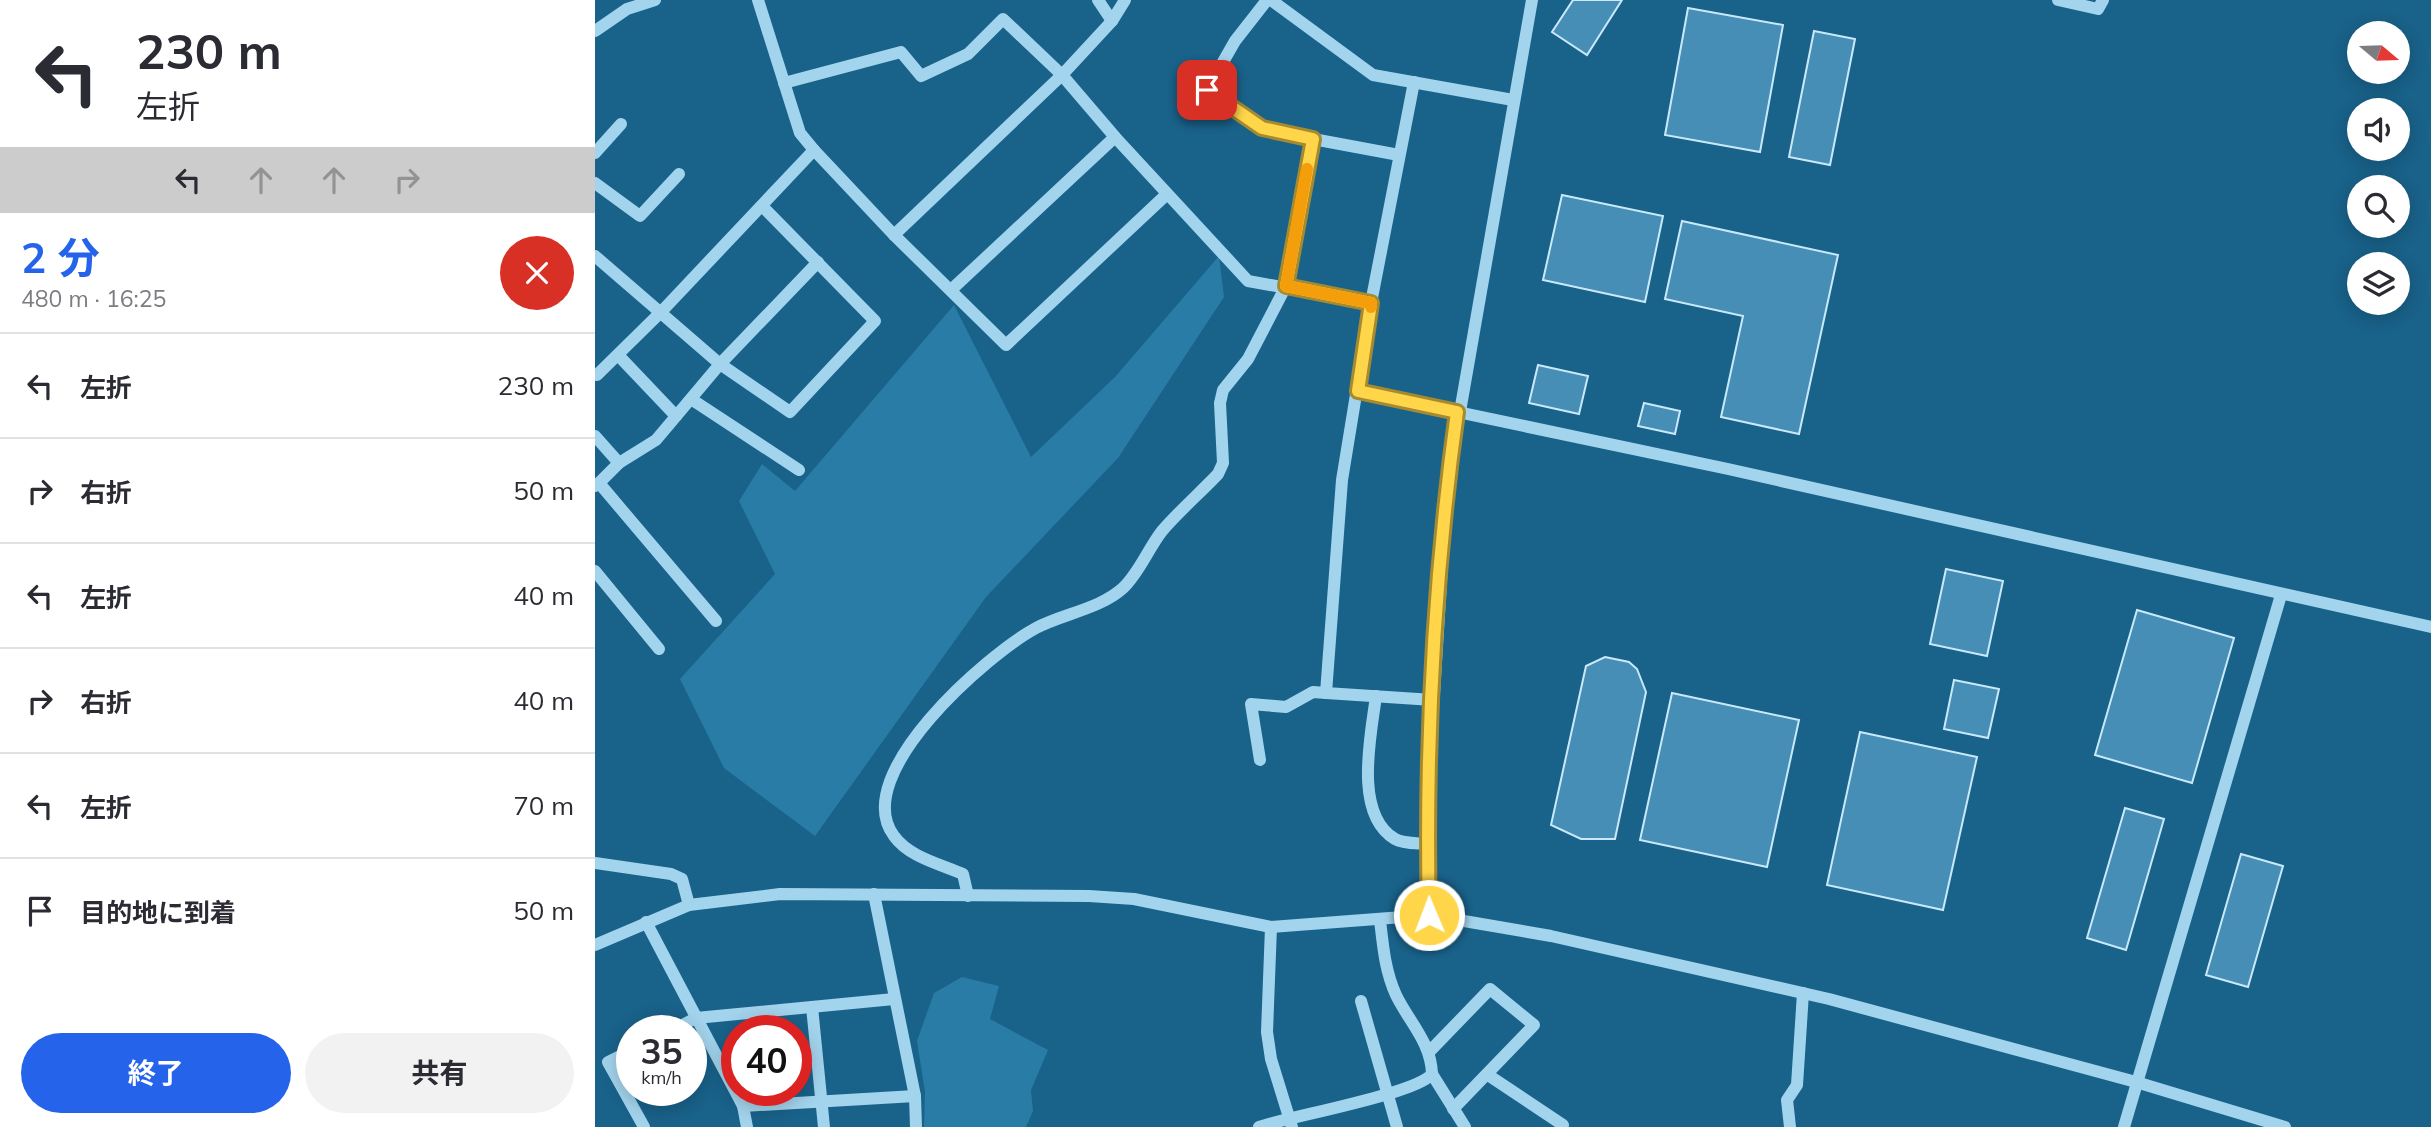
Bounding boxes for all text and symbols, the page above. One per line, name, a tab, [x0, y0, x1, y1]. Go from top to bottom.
text: 230 m	[136, 20, 282, 81]
north arrow	[2347, 21, 2410, 84]
map controls	[2347, 21, 2410, 315]
icon: left	[21, 28, 112, 119]
pin	[1177, 60, 1237, 120]
icon: arrive	[1188, 71, 1226, 109]
text: 左折	[136, 86, 200, 126]
button: sound	[2347, 98, 2410, 161]
icon: left	[169, 161, 207, 199]
icon: ahead	[242, 161, 280, 199]
icon: ahead	[315, 161, 353, 199]
icon: right	[388, 161, 426, 199]
button: search	[2347, 175, 2410, 238]
text: 2 分	[21, 231, 100, 284]
button: close	[500, 236, 574, 310]
button: layers	[2347, 252, 2410, 315]
text: 480 m · 16:25	[21, 284, 166, 313]
icon: left	[21, 367, 59, 405]
text: 230 m	[498, 369, 574, 402]
text: 左折	[80, 371, 132, 404]
icon: right	[21, 472, 59, 510]
text: 50 m	[513, 474, 574, 507]
text: 右折	[80, 476, 132, 509]
icon: left	[21, 577, 59, 615]
text: 40 m	[513, 579, 574, 612]
text: 左折	[80, 581, 132, 614]
icon: right	[21, 682, 59, 720]
text: 40 m	[513, 684, 574, 717]
text: 右折	[80, 686, 132, 719]
icon: left	[21, 787, 59, 825]
text: 70 m	[513, 789, 574, 822]
text: 左折	[80, 791, 132, 824]
position arrow	[1392, 878, 1466, 952]
icon: arrive	[21, 892, 59, 930]
text: 50 m	[513, 894, 574, 927]
text: 目的地に到着	[80, 896, 236, 929]
speed limit sign: 40	[721, 1015, 812, 1106]
text: 35	[640, 1029, 683, 1073]
button: 終了	[21, 1033, 291, 1113]
button: 共有	[305, 1033, 574, 1113]
text: km/h	[641, 1066, 682, 1089]

